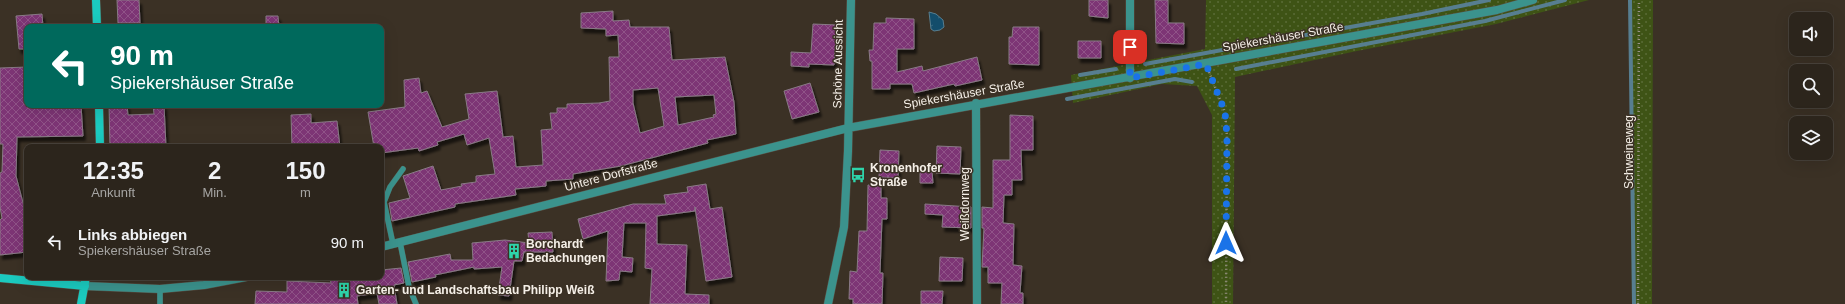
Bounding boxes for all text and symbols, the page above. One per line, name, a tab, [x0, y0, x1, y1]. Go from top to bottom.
map controls	[1789, 12, 1833, 160]
button: sound	[1789, 12, 1833, 56]
street label: Schöne Aussicht	[830, 19, 846, 108]
street label: Spiekershäuser Straße	[1221, 19, 1345, 55]
pin	[1113, 30, 1147, 64]
icon: arrive	[1119, 36, 1141, 58]
icon: left	[44, 40, 96, 92]
text: 90 m	[110, 40, 174, 71]
button: search	[1789, 64, 1833, 108]
text: Spiekershäuser Straße	[110, 73, 294, 93]
street label: Spiekershäuser Straße	[902, 76, 1026, 112]
street label: Schweineweg	[1622, 115, 1636, 189]
button: layers	[1789, 116, 1833, 160]
street label: Untere Dorfstraße	[563, 156, 660, 194]
text: 12:35	[83, 157, 144, 184]
text: 2	[208, 157, 221, 184]
text: 150	[285, 157, 326, 184]
place label: Kronenhofer Straße	[870, 161, 942, 189]
bus stop icon: Kronenhofer Straße	[849, 166, 867, 184]
street label: Weißdornweg	[958, 167, 972, 241]
text: Ankunft	[91, 185, 135, 200]
text: Min.	[202, 185, 227, 200]
text: m	[300, 185, 311, 200]
position arrow	[1205, 222, 1247, 264]
text: Links abbiegen	[78, 226, 187, 243]
icon: left	[44, 231, 66, 253]
text: 90 m	[331, 234, 364, 251]
place label: Borchardt Bedachungen	[526, 237, 605, 265]
building icon: Borchardt Bedachungen	[505, 242, 523, 260]
text: Spiekershäuser Straße	[78, 243, 211, 258]
building icon: Garten- und Landschaftsbau Philipp Weiß	[335, 281, 353, 299]
place label: Garten- und Landschaftsbau Philipp Weiß	[356, 283, 594, 297]

